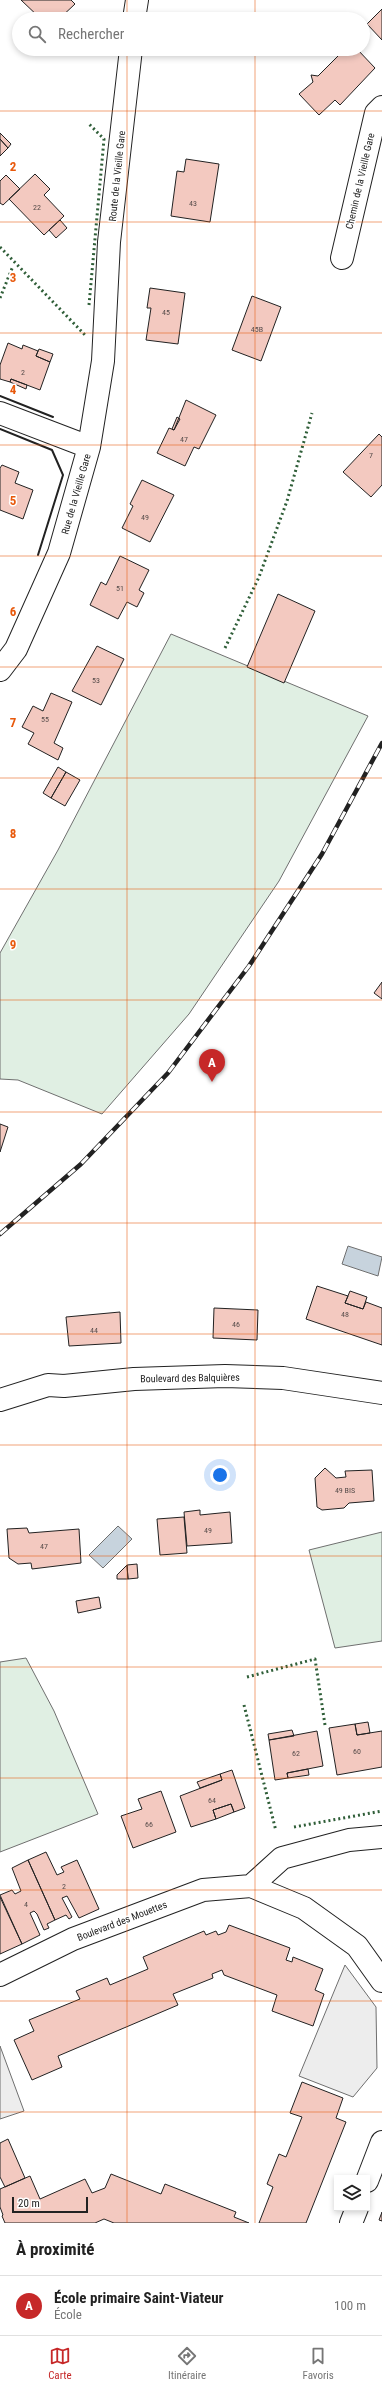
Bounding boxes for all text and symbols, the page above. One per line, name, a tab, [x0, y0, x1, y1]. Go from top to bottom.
search box	[12, 12, 370, 56]
icon: search	[26, 23, 48, 45]
text: Rechercher	[58, 25, 124, 43]
street label: Route de la Vieille Gare	[107, 130, 127, 222]
street label: Chemin de la Vieille Gare	[344, 132, 376, 230]
text: 2	[10, 159, 17, 174]
house number: 43	[189, 199, 197, 208]
house number: 22	[33, 203, 41, 212]
text: 3	[10, 270, 16, 285]
house number: 45	[162, 308, 170, 317]
house number: 45B	[251, 325, 263, 334]
house number: 2	[21, 368, 25, 377]
text: 4	[10, 382, 17, 397]
house number: 47	[180, 435, 188, 444]
house number: 7	[369, 451, 373, 460]
street label: Rue de la Vieille Gare	[59, 452, 93, 536]
text: 5	[10, 493, 17, 508]
house number: 49	[141, 513, 149, 522]
house number: 51	[116, 584, 124, 593]
text: 6	[10, 604, 17, 619]
house number: 53	[92, 676, 100, 685]
text: 7	[10, 715, 17, 730]
house number: 55	[41, 715, 49, 724]
text: 8	[10, 826, 16, 841]
text: 9	[10, 937, 16, 952]
pin: A	[199, 1049, 225, 1082]
house number: 48	[341, 1310, 349, 1319]
house number: 46	[232, 1320, 240, 1329]
house number: 44	[90, 1326, 98, 1335]
street label: Boulevard des Balquières	[140, 1372, 240, 1384]
your location	[210, 1465, 230, 1485]
house number: 49 BIS	[335, 1486, 355, 1495]
house number: 49	[204, 1526, 212, 1535]
house number: 47	[40, 1542, 48, 1551]
house number: 60	[353, 1747, 361, 1756]
house number: 62	[292, 1749, 300, 1758]
house number: 64	[208, 1796, 216, 1805]
house number: 66	[145, 1820, 153, 1829]
house number: 2	[62, 1882, 66, 1891]
street label: Boulevard des Mouettes	[76, 1899, 169, 1943]
house number: 4	[24, 1900, 28, 1909]
map controls	[334, 2175, 370, 2211]
button: layers	[334, 2175, 370, 2211]
scale bar	[12, 2195, 88, 2214]
text: 20 m	[18, 2197, 40, 2210]
text: À proximité	[16, 2239, 94, 2259]
text: École primaire Saint-Viateur	[54, 2289, 224, 2307]
text: A	[25, 2298, 33, 2313]
text: 100 m	[334, 2298, 366, 2313]
text: École	[54, 2307, 82, 2322]
tab: Carte	[48, 2345, 72, 2382]
tab: Itinéraire	[168, 2345, 206, 2382]
tab: Favoris	[303, 2345, 334, 2382]

